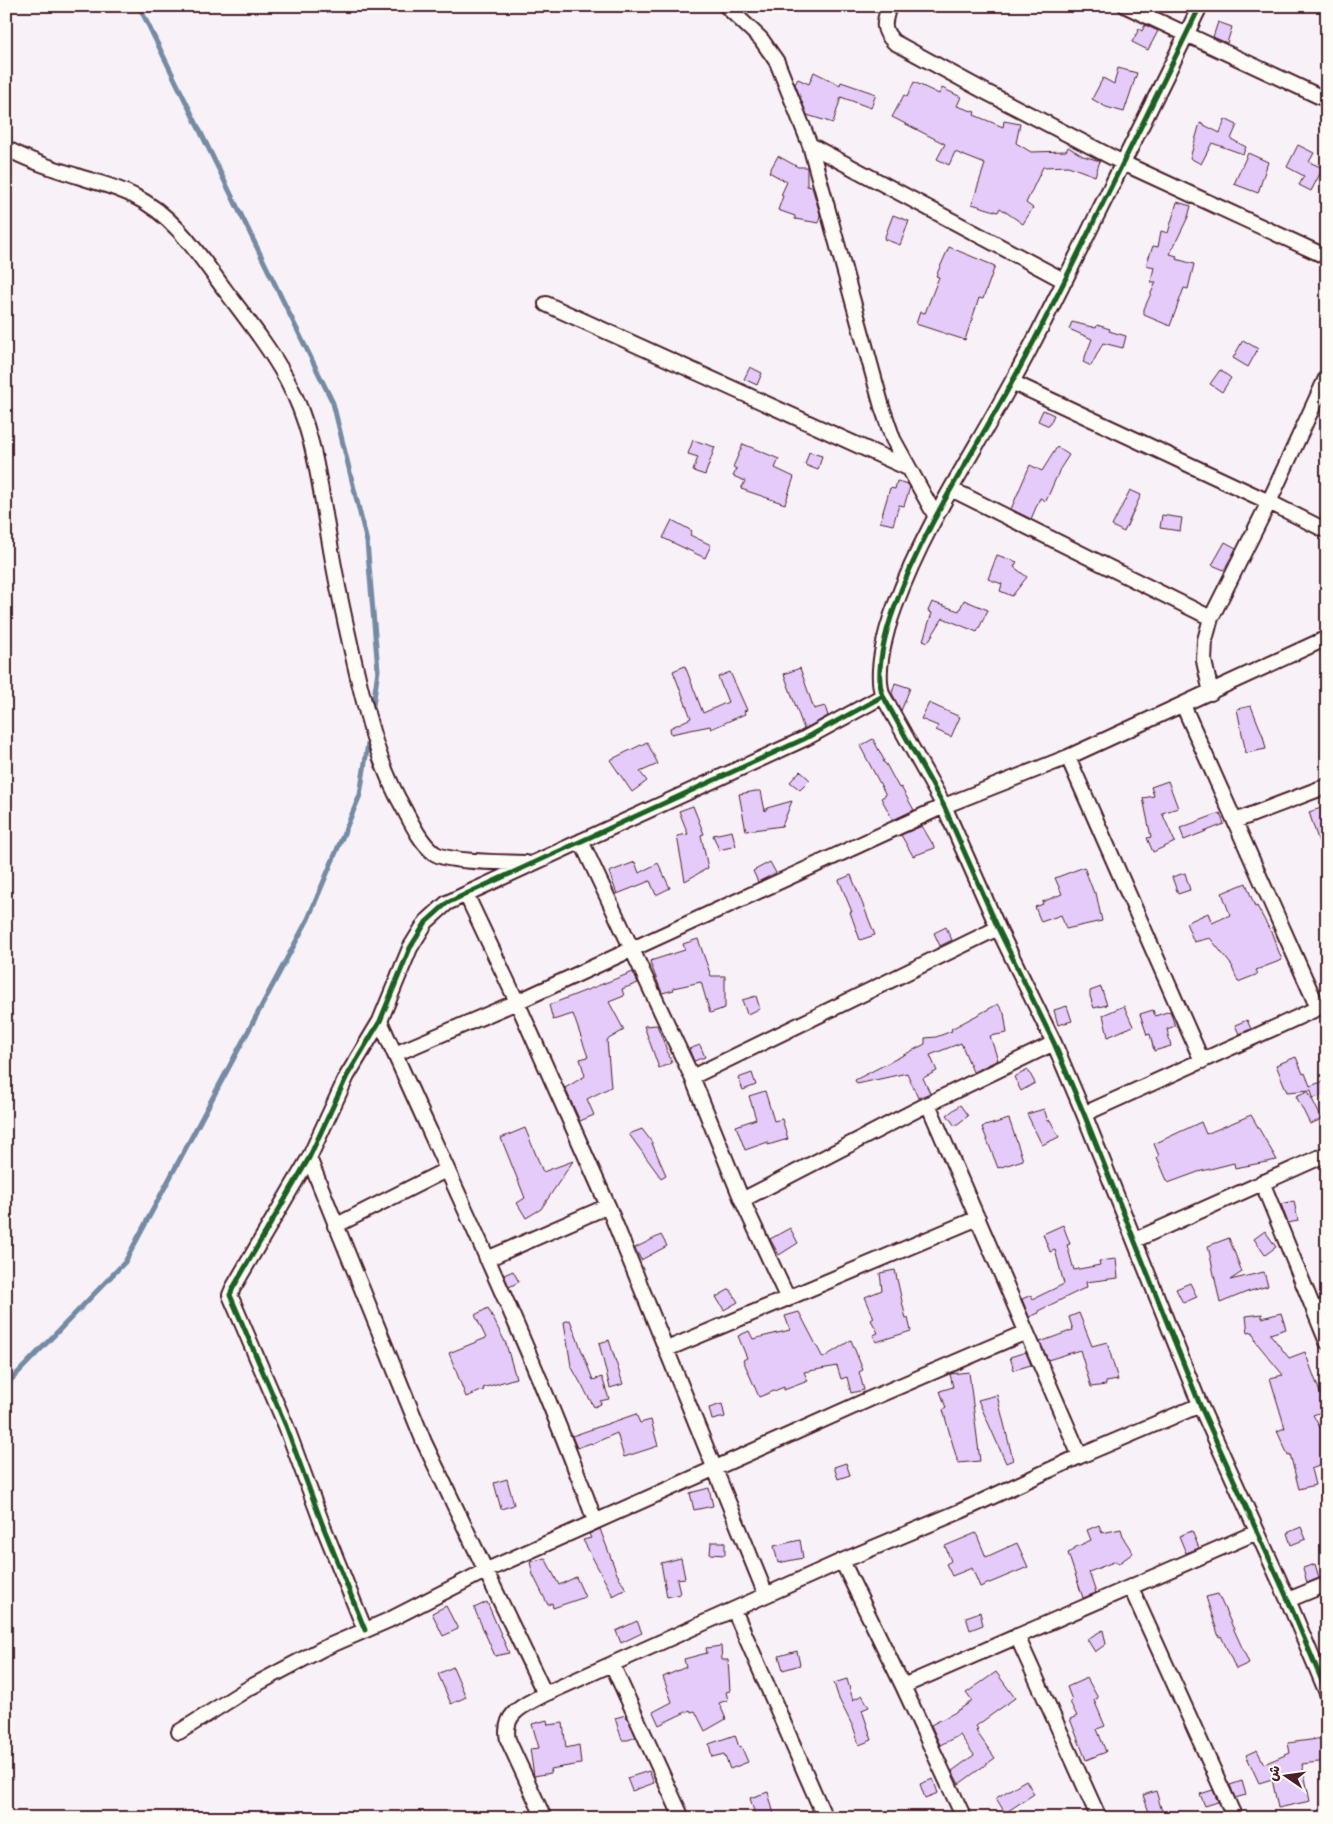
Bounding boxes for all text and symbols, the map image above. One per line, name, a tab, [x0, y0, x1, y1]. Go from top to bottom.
north arrow	[1260, 1752, 1310, 1802]
text: ش	[1266, 1764, 1286, 1783]

